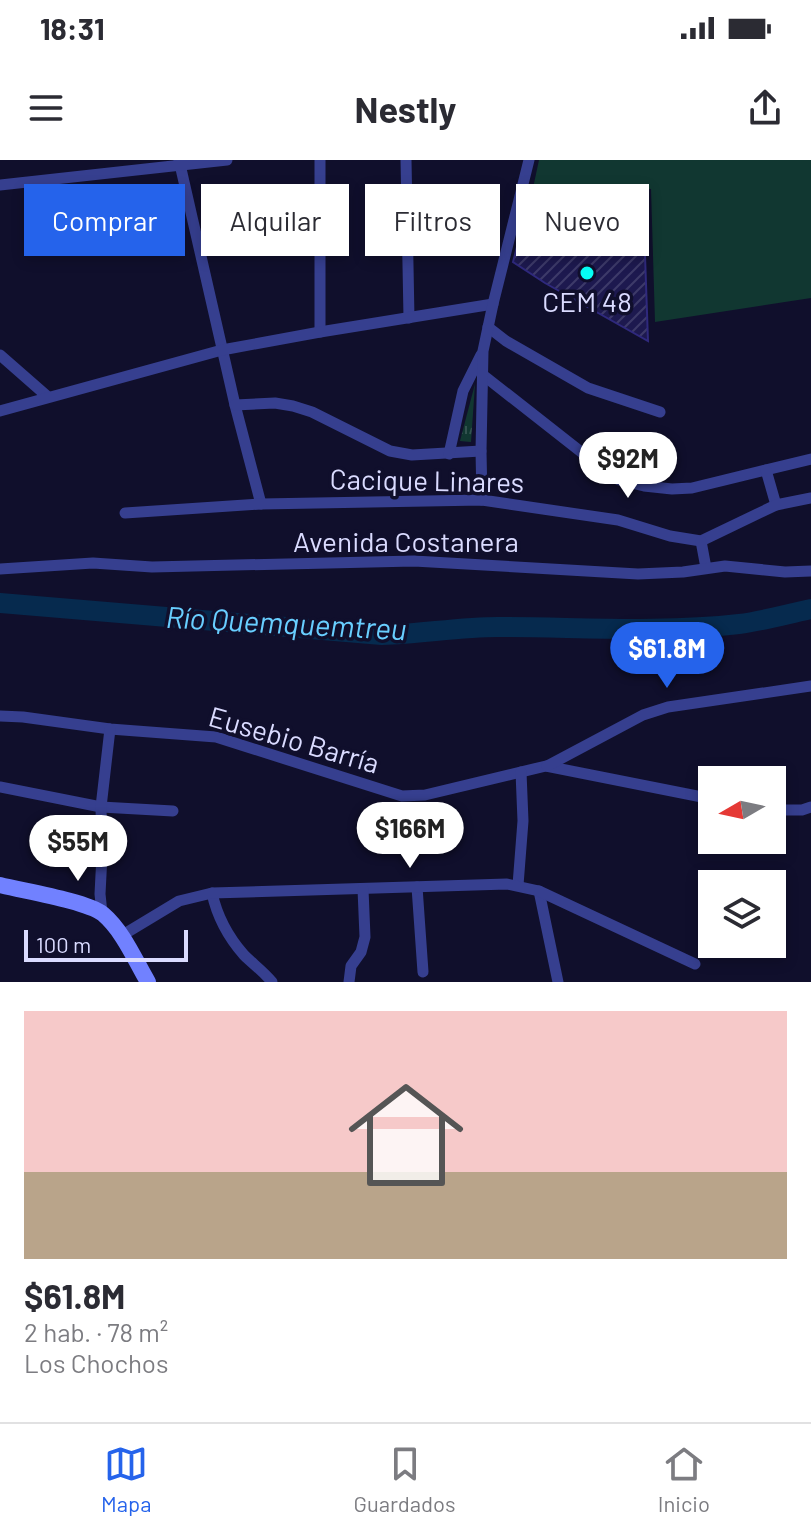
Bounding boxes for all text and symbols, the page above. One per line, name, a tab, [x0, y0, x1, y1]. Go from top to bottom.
text: 18:31	[40, 10, 105, 46]
icon: menu	[24, 86, 68, 130]
icon: share	[743, 86, 787, 130]
text: Nestly	[355, 87, 457, 130]
chip: Comprar	[24, 184, 185, 256]
chip: Alquilar	[201, 184, 349, 256]
chip: Filtros	[365, 184, 500, 256]
chip: Nuevo	[516, 184, 649, 256]
marker: CEM 48	[578, 264, 596, 282]
place label: CEM 48	[542, 284, 632, 318]
pin: $92M	[581, 432, 675, 500]
text: $92M	[597, 442, 659, 473]
street label: Cacique Linares	[330, 461, 525, 499]
street label: Avenida Costanera	[293, 524, 519, 558]
water label: Río Quemquemtreu	[165, 598, 407, 646]
pin: $61.8M	[602, 622, 732, 690]
text: $61.8M	[628, 632, 706, 663]
street label: Eusebio Barría	[205, 698, 384, 780]
north arrow	[698, 766, 786, 854]
map controls	[698, 766, 786, 958]
pin: $166M	[354, 802, 466, 870]
text: $166M	[375, 812, 445, 843]
pin: $55M	[31, 815, 125, 883]
text: $55M	[47, 825, 109, 856]
button: layers	[698, 870, 786, 958]
scale bar	[24, 926, 188, 962]
text: 100 m	[36, 931, 91, 957]
icon: home	[334, 1063, 478, 1207]
text: $61.8M	[24, 1275, 125, 1316]
text: 2 hab. · 78 m²	[24, 1316, 168, 1347]
text: Los Chochos	[24, 1347, 168, 1378]
tab: Mapa	[101, 1442, 151, 1516]
tab: Guardados	[353, 1442, 456, 1516]
tab: Inicio	[658, 1442, 710, 1516]

